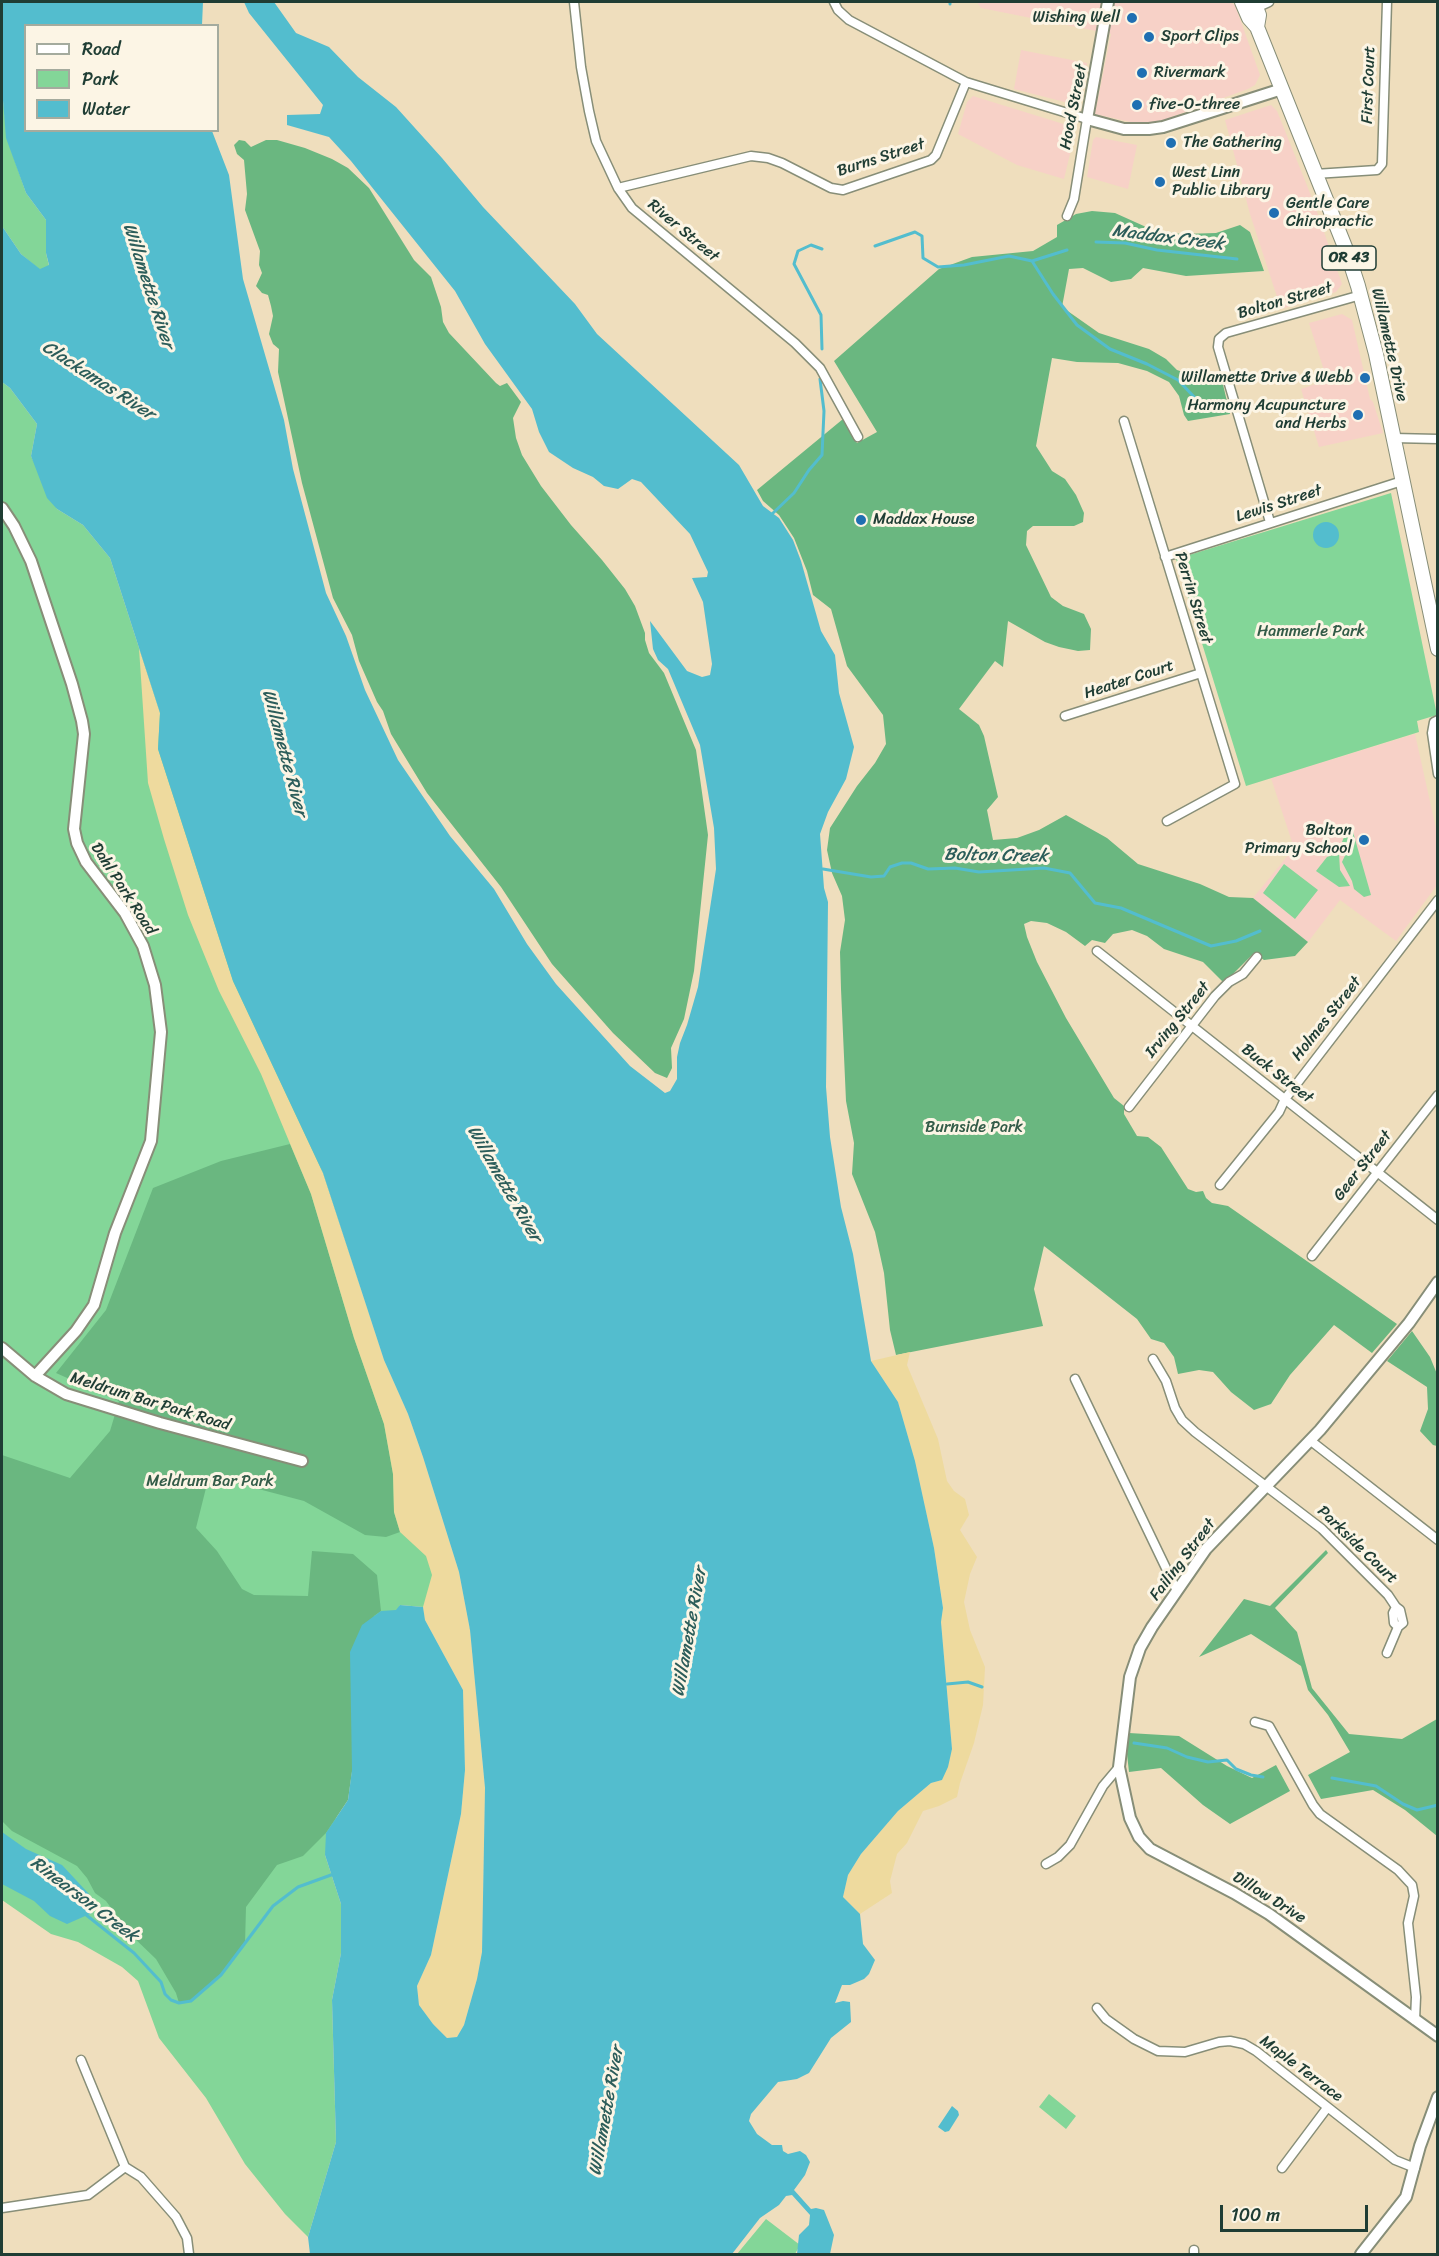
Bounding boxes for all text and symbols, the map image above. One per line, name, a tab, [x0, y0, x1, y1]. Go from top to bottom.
place label: Wishing Well	[1032, 8, 1120, 28]
marker: Wishing Well	[1125, 11, 1139, 25]
legend	[24, 24, 219, 132]
place label: Sport Clips	[1161, 27, 1239, 47]
marker: Sport Clips	[1142, 30, 1156, 44]
text: Road	[82, 33, 121, 65]
street label: First Court	[1358, 46, 1380, 124]
text: Park	[82, 63, 119, 95]
street label: Hood Street	[1056, 63, 1092, 151]
place label: Rivermark	[1154, 63, 1226, 83]
marker: Rivermark	[1135, 66, 1149, 80]
text: Water	[82, 93, 129, 125]
place label: five-O-three	[1149, 95, 1240, 115]
marker: five-O-three	[1130, 98, 1144, 112]
place label: The Gathering	[1183, 133, 1282, 153]
street label: Burns Street	[835, 135, 927, 181]
marker: The Gathering	[1164, 136, 1178, 150]
place label: West Linn Public Library	[1172, 163, 1270, 201]
marker: West Linn Public Library	[1153, 175, 1167, 189]
place label: Gentle Care Chiropractic	[1286, 194, 1373, 232]
street label: River Street	[644, 196, 722, 266]
marker: Gentle Care Chiropractic	[1267, 206, 1281, 220]
water label: Maddax Creek	[1111, 220, 1225, 256]
water label: Willamette River	[118, 221, 178, 351]
road number: OR 43	[1322, 246, 1376, 270]
street label: Bolton Street	[1236, 278, 1334, 324]
street label: Willamette Drive	[1367, 286, 1411, 404]
water label: Clackamas River	[38, 337, 158, 425]
place label: Willamette Drive & Webb	[1181, 368, 1353, 388]
marker: Willamette Drive & Webb	[1358, 371, 1372, 385]
place label: Harmony Acupuncture and Herbs	[1187, 396, 1346, 434]
marker: Harmony Acupuncture and Herbs	[1351, 408, 1365, 422]
street label: Lewis Street	[1234, 481, 1324, 527]
place label: Maddax House	[873, 510, 974, 530]
marker: Maddax House	[854, 513, 868, 527]
street label: Perrin Street	[1170, 550, 1216, 646]
park label: Hammerle Park	[1257, 622, 1365, 642]
street label: Heater Court	[1082, 656, 1176, 704]
water label: Willamette River	[257, 687, 311, 819]
place label: Bolton Primary School	[1245, 821, 1352, 859]
marker: Bolton Primary School	[1357, 833, 1371, 847]
street label: Dahl Park Road	[86, 839, 160, 939]
water label: Bolton Creek	[944, 844, 1048, 868]
street label: Holmes Street	[1288, 973, 1366, 1065]
street label: Irving Street	[1142, 978, 1214, 1062]
street label: Buck Street	[1237, 1040, 1317, 1108]
park label: Burnside Park	[925, 1118, 1023, 1138]
water label: Willamette River	[462, 1122, 546, 1246]
street label: Geer Street	[1330, 1127, 1396, 1205]
street label: Meldrum Bar Park Road	[68, 1369, 232, 1435]
park label: Meldrum Bar Park	[146, 1472, 274, 1492]
street label: Parkside Court	[1313, 1502, 1401, 1588]
street label: Failing Street	[1146, 1515, 1220, 1605]
water label: Willamette River	[668, 1566, 712, 1698]
water label: Rinearson Creek	[26, 1853, 142, 1947]
street label: Dillow Drive	[1229, 1868, 1309, 1928]
street label: Maple Terrace	[1256, 2032, 1346, 2106]
water label: Willamette River	[585, 2045, 629, 2177]
scale bar	[1223, 2193, 1372, 2231]
text: 100 m	[1231, 2199, 1280, 2231]

